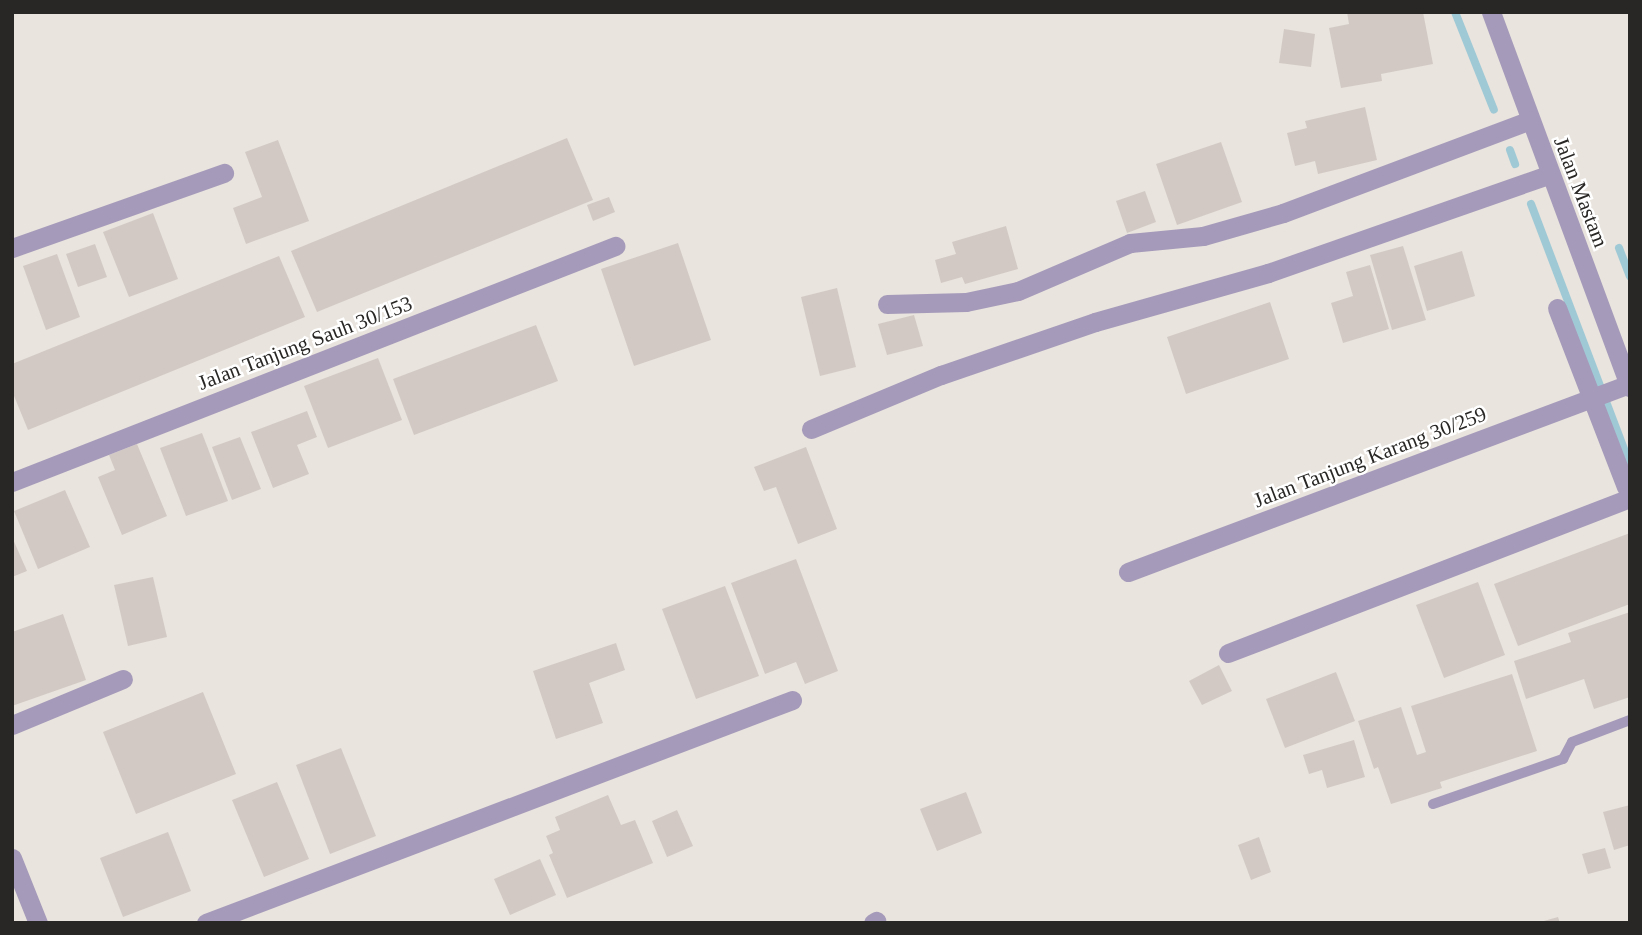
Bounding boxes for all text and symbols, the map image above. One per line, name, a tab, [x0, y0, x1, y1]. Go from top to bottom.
street label: Jalan Mastam	[1548, 133, 1614, 251]
street label: Jalan Tanjung Sauh 30/153	[194, 290, 416, 396]
street label: Jalan Tanjung Karang 30/259	[1250, 401, 1490, 513]

